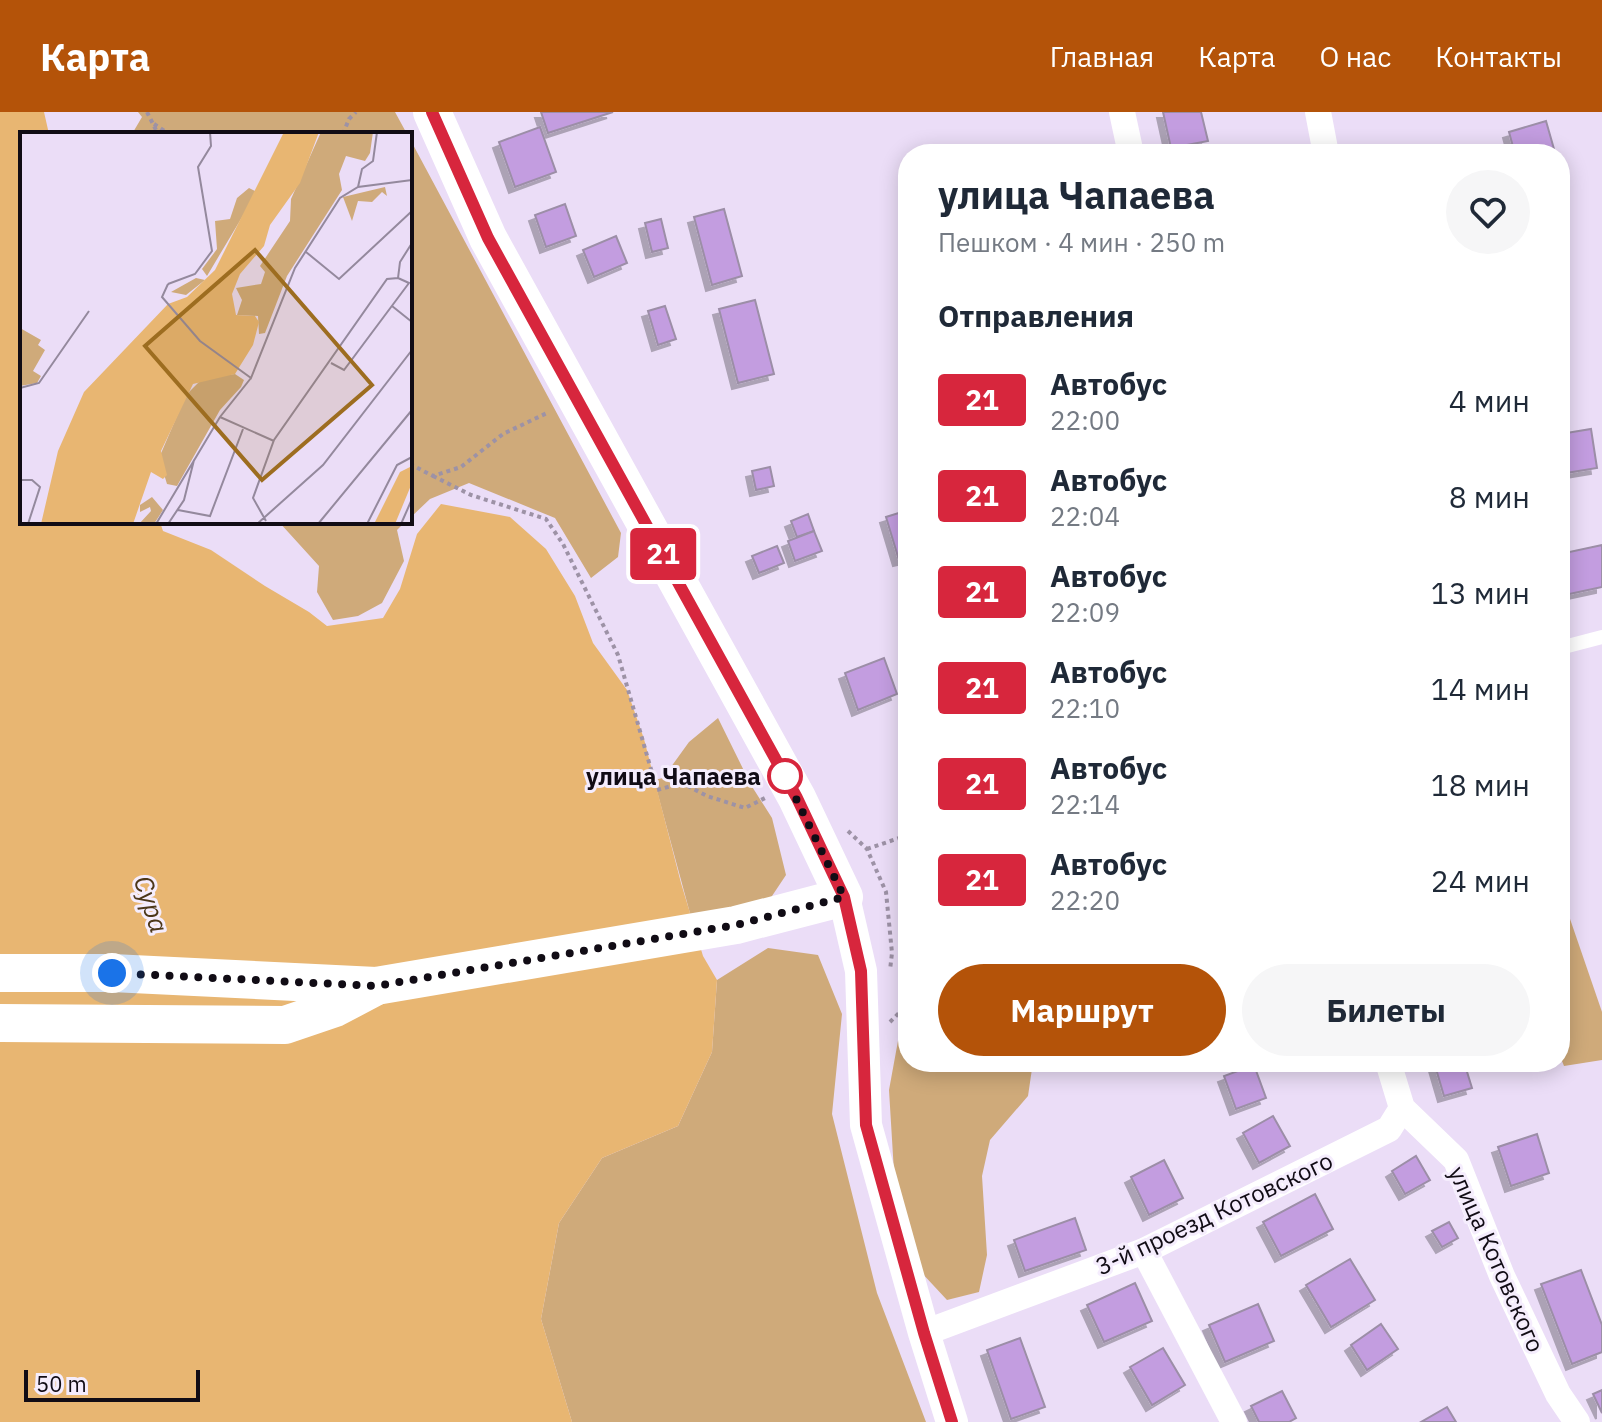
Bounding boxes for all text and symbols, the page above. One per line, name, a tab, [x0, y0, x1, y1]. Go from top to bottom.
text: Карта	[40, 32, 150, 81]
text: Главная	[1050, 38, 1154, 75]
text: Карта	[1198, 38, 1275, 75]
text: О нас	[1319, 38, 1391, 75]
text: Контакты	[1435, 38, 1562, 75]
inset map	[20, 132, 412, 524]
text: улица Чапаева	[938, 170, 1215, 219]
button: heart	[1446, 170, 1530, 254]
text: Пешком · 4 мин · 250 m	[938, 225, 1225, 259]
text: Отправления	[938, 296, 1134, 335]
text: Автобус	[1050, 364, 1167, 403]
text: 21	[965, 381, 999, 418]
text: 4 мин	[1449, 381, 1530, 420]
text: 22:00	[1050, 403, 1120, 437]
text: Автобус	[1050, 460, 1167, 499]
text: 21	[965, 477, 999, 514]
text: 8 мин	[1449, 477, 1530, 516]
text: 22:04	[1050, 499, 1120, 533]
line badge: 21	[627, 528, 699, 580]
text: 21	[646, 535, 680, 572]
text: Автобус	[1050, 556, 1167, 595]
text: 21	[965, 573, 999, 610]
text: 13 мин	[1431, 573, 1530, 612]
text: 22:09	[1050, 595, 1120, 629]
text: Автобус	[1050, 652, 1167, 691]
text: 21	[965, 669, 999, 706]
text: 14 мин	[1431, 669, 1530, 708]
text: 22:10	[1050, 691, 1120, 725]
text: Автобус	[1050, 748, 1167, 787]
marker: улица Чапаева	[768, 759, 802, 793]
place label: улица Чапаева	[586, 760, 761, 792]
text: 21	[965, 765, 999, 802]
text: 18 мин	[1431, 765, 1530, 804]
text: 22:14	[1050, 787, 1120, 821]
text: Автобус	[1050, 844, 1167, 883]
text: 21	[965, 861, 999, 898]
text: 24 мин	[1431, 861, 1530, 900]
water label: Сура	[127, 871, 177, 937]
text: 22:20	[1050, 883, 1120, 917]
your location	[92, 953, 132, 993]
button: Маршрут	[938, 964, 1226, 1056]
button: Билеты	[1242, 964, 1530, 1056]
street label: 3-й проезд Котовского	[1090, 1144, 1338, 1282]
street label: улица Котовского	[1442, 1161, 1552, 1357]
scale bar	[24, 1366, 200, 1402]
text: 50 m	[36, 1369, 87, 1398]

